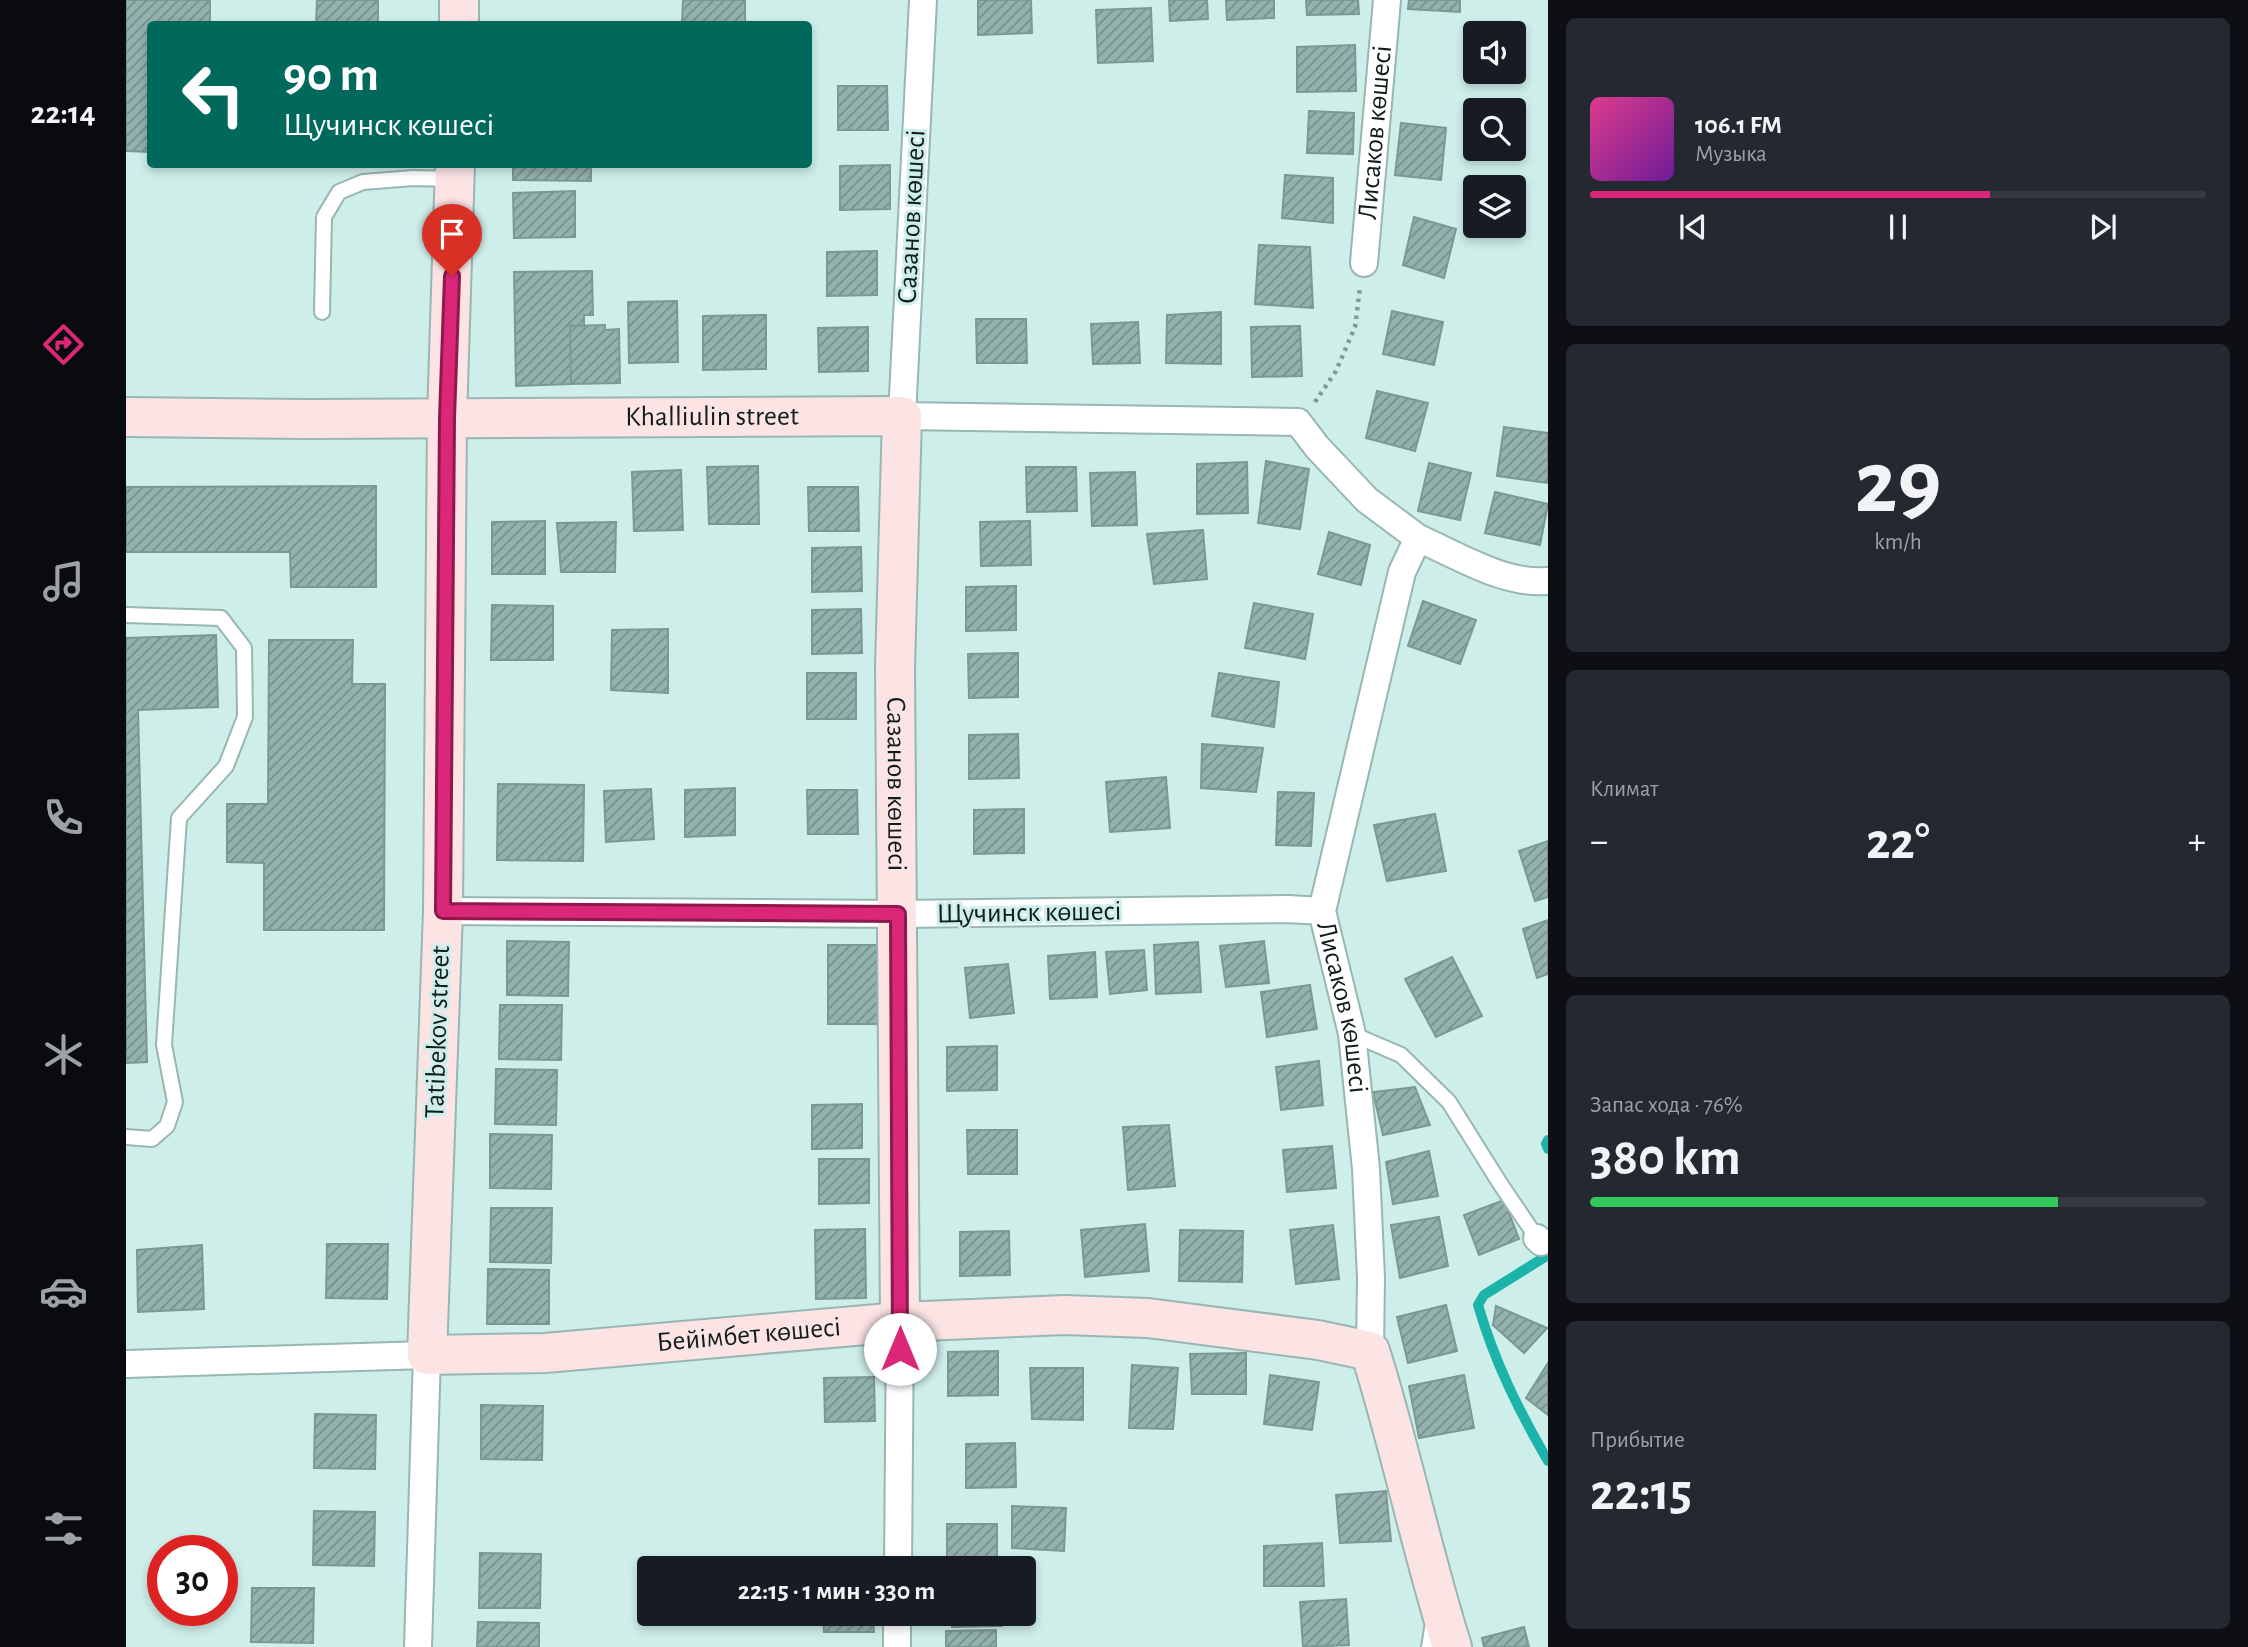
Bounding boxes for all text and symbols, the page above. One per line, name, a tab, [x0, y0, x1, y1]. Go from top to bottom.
map controls	[1463, 21, 1526, 238]
button: sound	[1463, 21, 1526, 84]
street label: Лисаков көшесі	[1354, 44, 1397, 221]
icon: left	[168, 49, 259, 140]
text: 90 m	[283, 51, 379, 100]
text: 22:14	[30, 97, 96, 129]
button: search	[1463, 98, 1526, 161]
text: Щучинск көшесі	[283, 109, 494, 141]
text: 106.1 FM	[1695, 112, 1782, 138]
street label: Сазанов көшесі	[893, 129, 931, 305]
text: Музыка	[1695, 143, 1767, 166]
button: layers	[1463, 175, 1526, 238]
pin	[422, 204, 482, 276]
icon: previous	[1674, 208, 1712, 246]
icon: pause	[1879, 208, 1917, 246]
icon: next	[2084, 208, 2122, 246]
icon: arrive	[433, 215, 471, 253]
icon: directions	[39, 320, 88, 369]
street label: Khalliulin street	[625, 403, 799, 431]
text: 29	[1855, 438, 1941, 529]
text: km/h	[1874, 531, 1922, 554]
icon: music	[39, 557, 88, 606]
street label: Сазанов көшесі	[881, 696, 911, 871]
text: Климат	[1590, 778, 1659, 801]
icon: phone	[39, 793, 88, 842]
text: 22°	[1866, 816, 1930, 868]
text: −	[1590, 823, 1608, 861]
text: +	[2188, 823, 2206, 861]
street label: Щучинск көшесі	[936, 897, 1122, 929]
street label: Лисаков көшесі	[1311, 919, 1372, 1095]
street label: Tatibekov street	[421, 945, 455, 1119]
icon: climate	[39, 1030, 88, 1079]
text: Запас хода · 76%	[1590, 1094, 1743, 1117]
text: 380 km	[1590, 1132, 1741, 1184]
icon: car	[39, 1267, 88, 1316]
position arrow	[863, 1312, 937, 1386]
street label: Бейімбет көшесі	[655, 1313, 842, 1357]
text: Прибытие	[1590, 1429, 1685, 1452]
text: 22:15	[1590, 1467, 1692, 1519]
icon: filters	[39, 1504, 88, 1553]
speed limit sign: 30	[147, 1535, 238, 1626]
text: 22:15 · 1 мин · 330 m	[738, 1578, 935, 1604]

